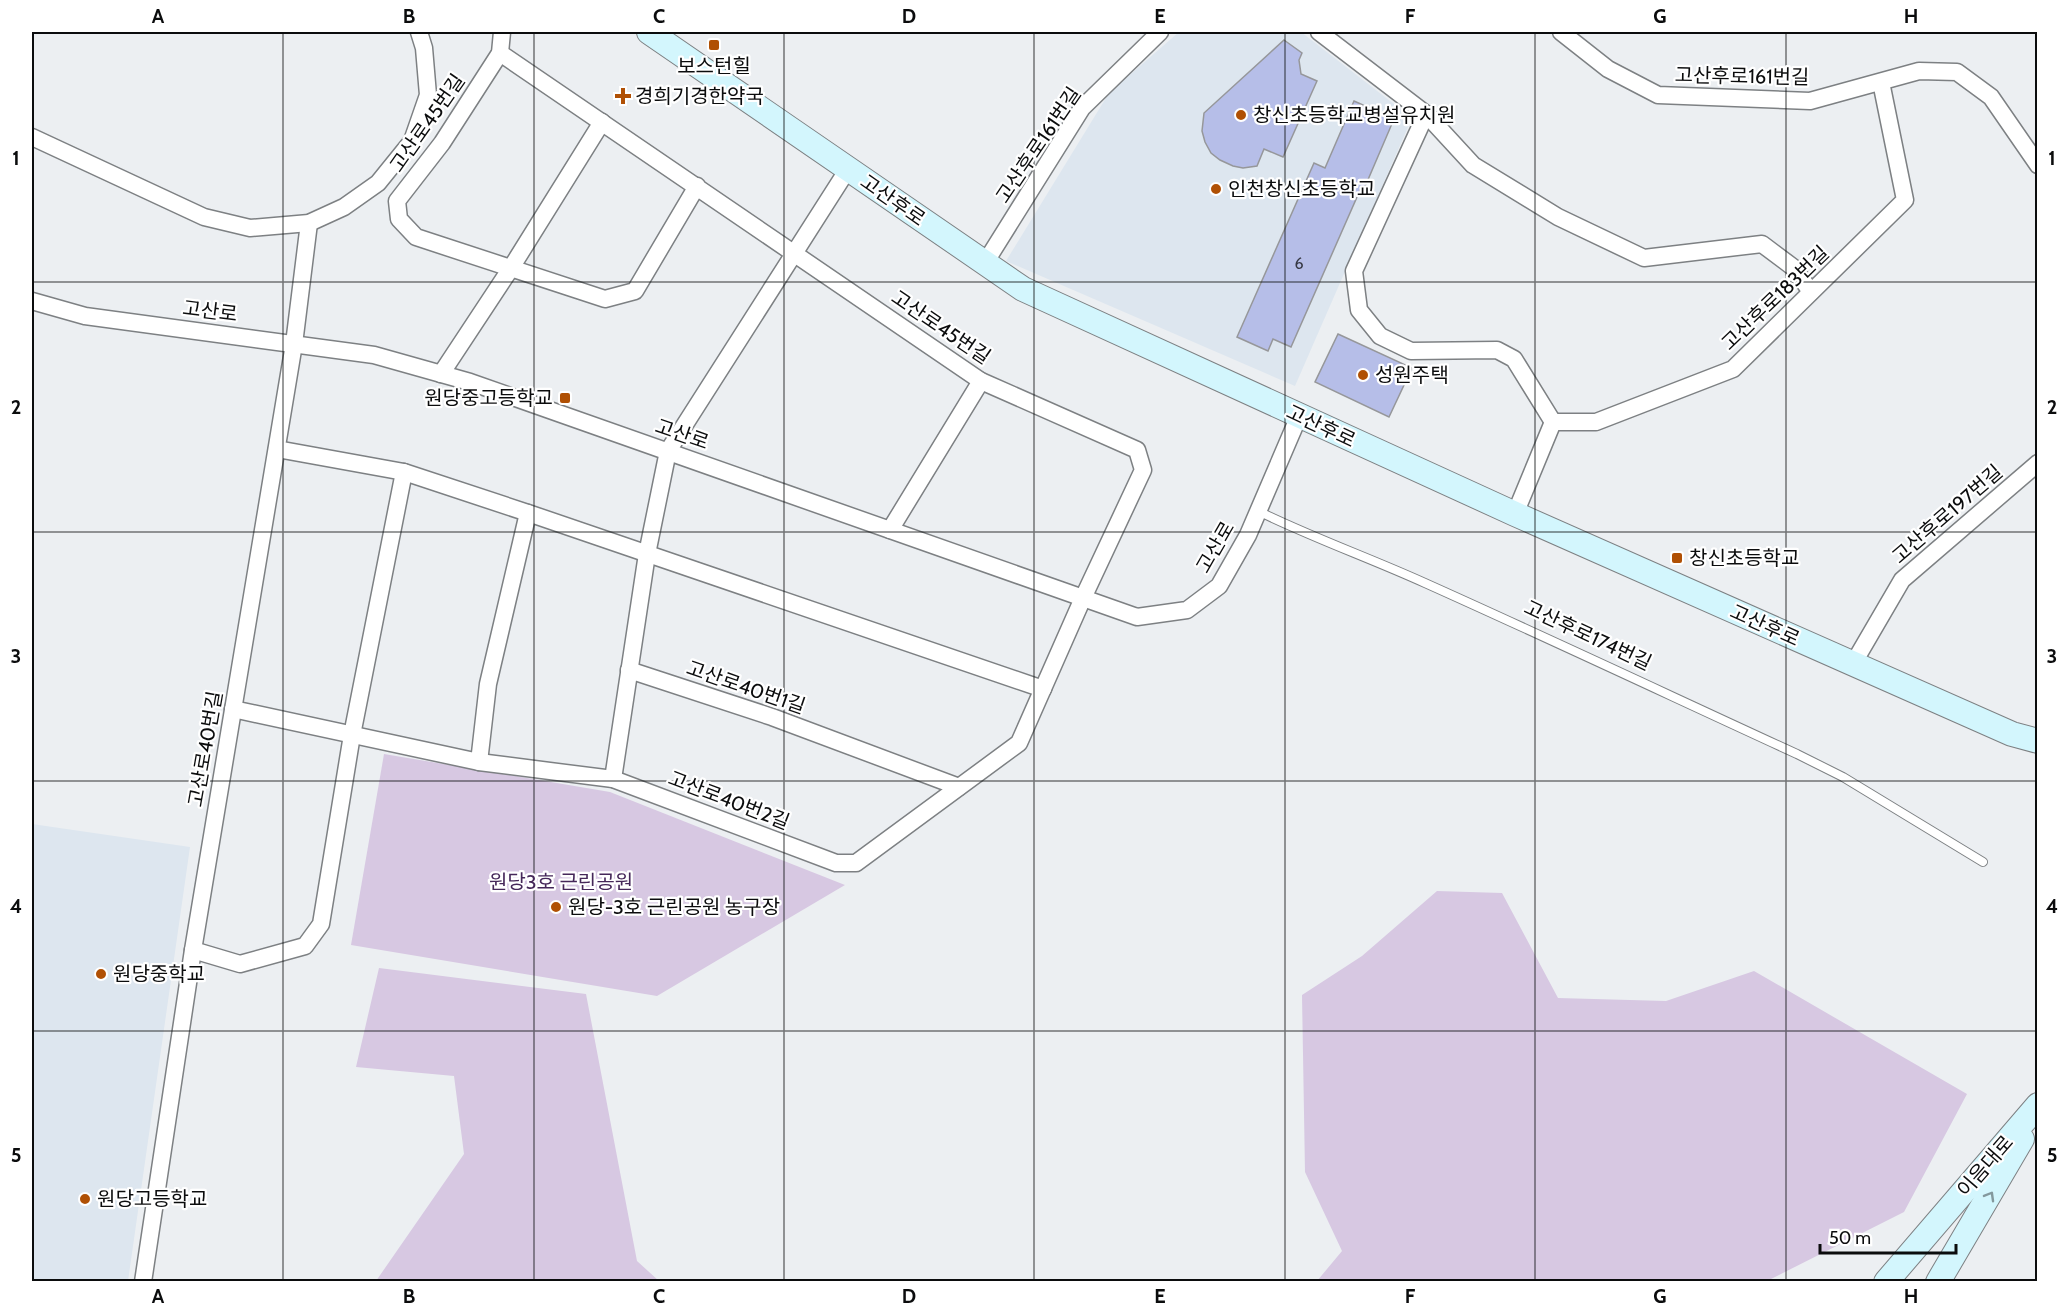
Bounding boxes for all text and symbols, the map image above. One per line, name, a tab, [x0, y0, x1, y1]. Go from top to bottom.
text: A	[152, 4, 165, 28]
text: B	[403, 4, 415, 28]
text: C	[653, 4, 665, 28]
text: D	[902, 4, 916, 28]
text: E	[1154, 4, 1166, 28]
text: F	[1405, 4, 1416, 28]
text: G	[1653, 4, 1667, 28]
text: H	[1904, 4, 1918, 28]
marker: 보스턴힐	[707, 38, 721, 52]
place label: 보스턴힐	[677, 54, 751, 78]
street label: 고산후로161번길	[1674, 63, 1810, 89]
street label: 고산로45번길	[384, 69, 470, 177]
street label: 고산후로161번길	[990, 82, 1086, 208]
place label: 경희기경한약국	[635, 84, 764, 108]
marker: 경희기경한약국	[616, 89, 630, 103]
place label: 창신초등학교병설유치원	[1253, 103, 1455, 127]
marker: 창신초등학교병설유치원	[1234, 108, 1248, 122]
text: 1	[12, 146, 20, 170]
text: 1	[2048, 146, 2056, 170]
street label: 고산후로	[856, 169, 930, 231]
place label: 인천창신초등학교	[1228, 177, 1375, 201]
marker: 인천창신초등학교	[1209, 182, 1223, 196]
street label: 고산후로183번길	[1716, 241, 1834, 355]
house number: 6	[1294, 254, 1304, 273]
street label: 고산로45번길	[887, 285, 995, 369]
street label: 고산로	[181, 296, 239, 326]
place label: 성원주택	[1375, 363, 1449, 387]
marker: 성원주택	[1356, 368, 1370, 382]
place label: 원당중고등학교	[424, 386, 553, 410]
marker: 원당중고등학교	[558, 391, 572, 405]
text: 2	[11, 395, 21, 419]
text: 2	[2047, 395, 2057, 419]
street label: 고산후로	[1283, 400, 1359, 452]
street label: 고산로	[652, 414, 712, 454]
street label: 고산후로197번길	[1887, 460, 2007, 568]
street label: 고산로	[1191, 517, 1239, 577]
place label: 창신초등학교	[1689, 546, 1799, 570]
marker: 창신초등학교	[1670, 551, 1684, 565]
street label: 고산후로174번길	[1520, 595, 1656, 675]
street label: 고산후로	[1726, 599, 1804, 651]
text: 3	[11, 644, 21, 668]
text: 3	[2047, 644, 2057, 668]
street label: 고산로40번1길	[683, 655, 809, 719]
street label: 고산로40번길	[183, 689, 227, 809]
street label: 고산로40번2길	[665, 766, 793, 834]
park label: 원당3호 근린공원	[489, 870, 633, 894]
text: 4	[10, 894, 22, 918]
text: 4	[2046, 894, 2058, 918]
place label: 원당-3호 근린공원 농구장	[568, 895, 780, 919]
marker: 원당-3호 근린공원 농구장	[549, 900, 563, 914]
place label: 원당중학교	[113, 962, 205, 986]
marker: 원당중학교	[94, 967, 108, 981]
street label: 이음대로	[1952, 1130, 2018, 1202]
text: 5	[11, 1143, 21, 1167]
text: 5	[2047, 1143, 2057, 1167]
place label: 원당고등학교	[97, 1187, 207, 1211]
one-way arrow	[1982, 1191, 1994, 1202]
marker: 원당고등학교	[78, 1192, 92, 1206]
scale bar	[1820, 1217, 1956, 1255]
text: 50 m	[1829, 1227, 1871, 1249]
text: A	[152, 1284, 165, 1308]
text: B	[403, 1284, 415, 1308]
text: C	[653, 1284, 665, 1308]
text: D	[902, 1284, 916, 1308]
text: E	[1154, 1284, 1166, 1308]
text: F	[1405, 1284, 1416, 1308]
text: G	[1653, 1284, 1667, 1308]
text: H	[1904, 1284, 1918, 1308]

